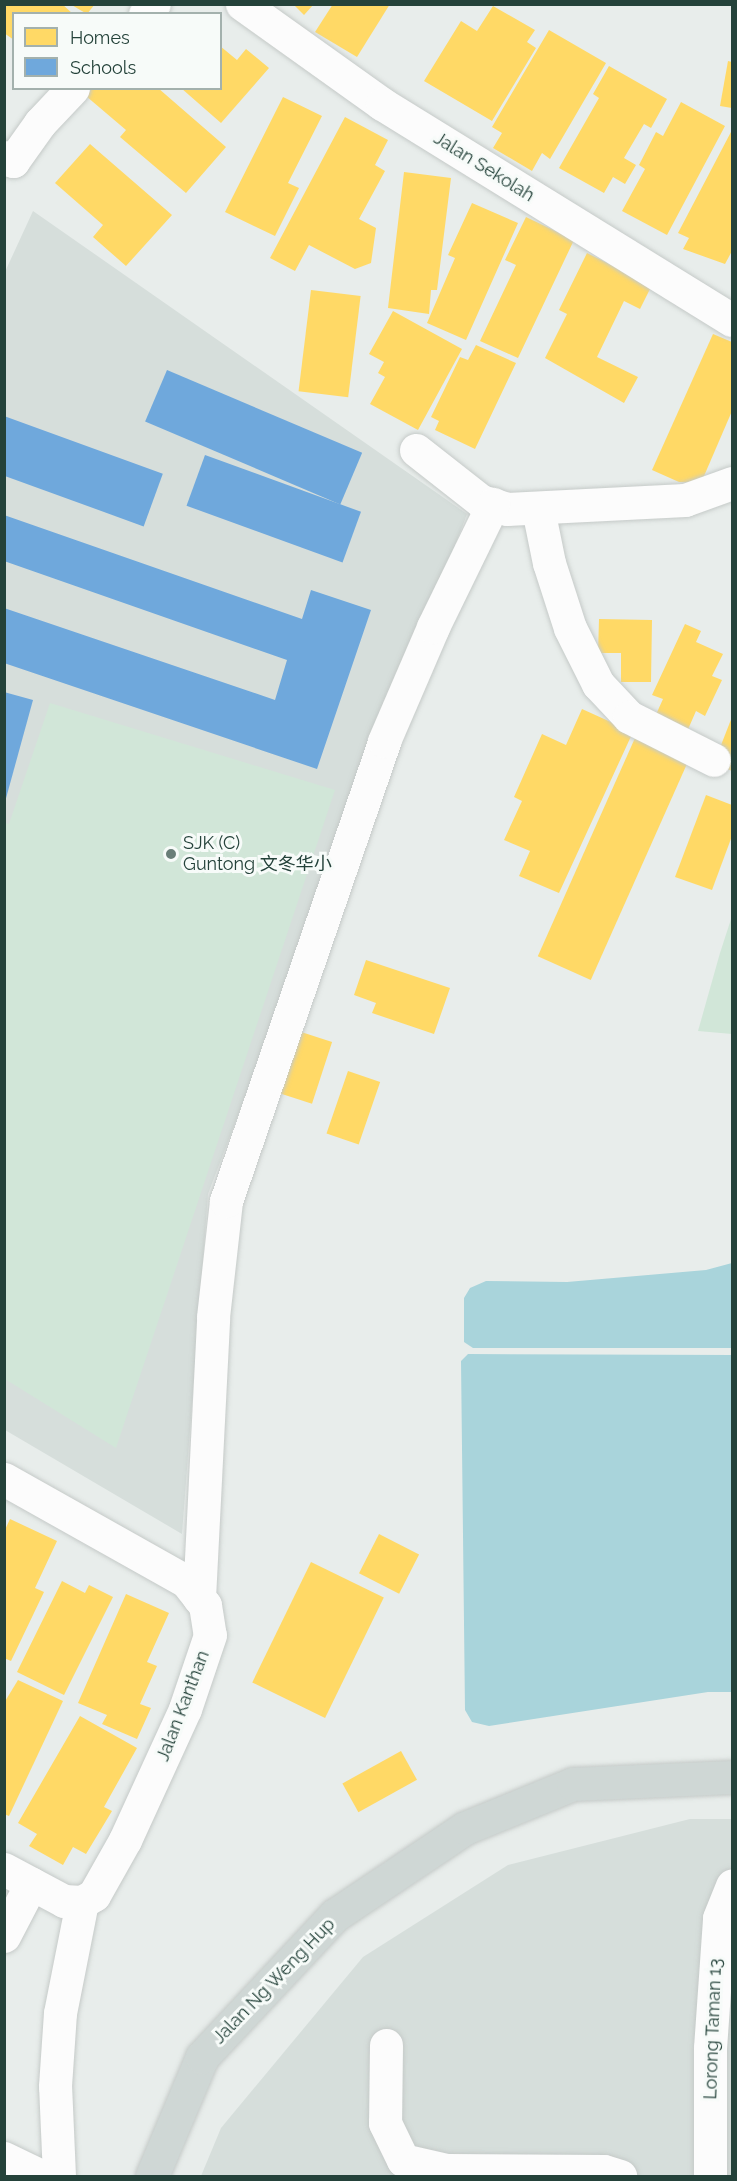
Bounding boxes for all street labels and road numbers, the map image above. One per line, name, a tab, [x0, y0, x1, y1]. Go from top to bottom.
street label: Jalan Sekolah	[430, 127, 538, 207]
street label: Jalan Kanthan	[152, 1648, 214, 1764]
street label: Jalan Ng Weng Hup	[208, 1913, 340, 2049]
street label: Lorong Taman 13	[700, 1958, 726, 2100]

